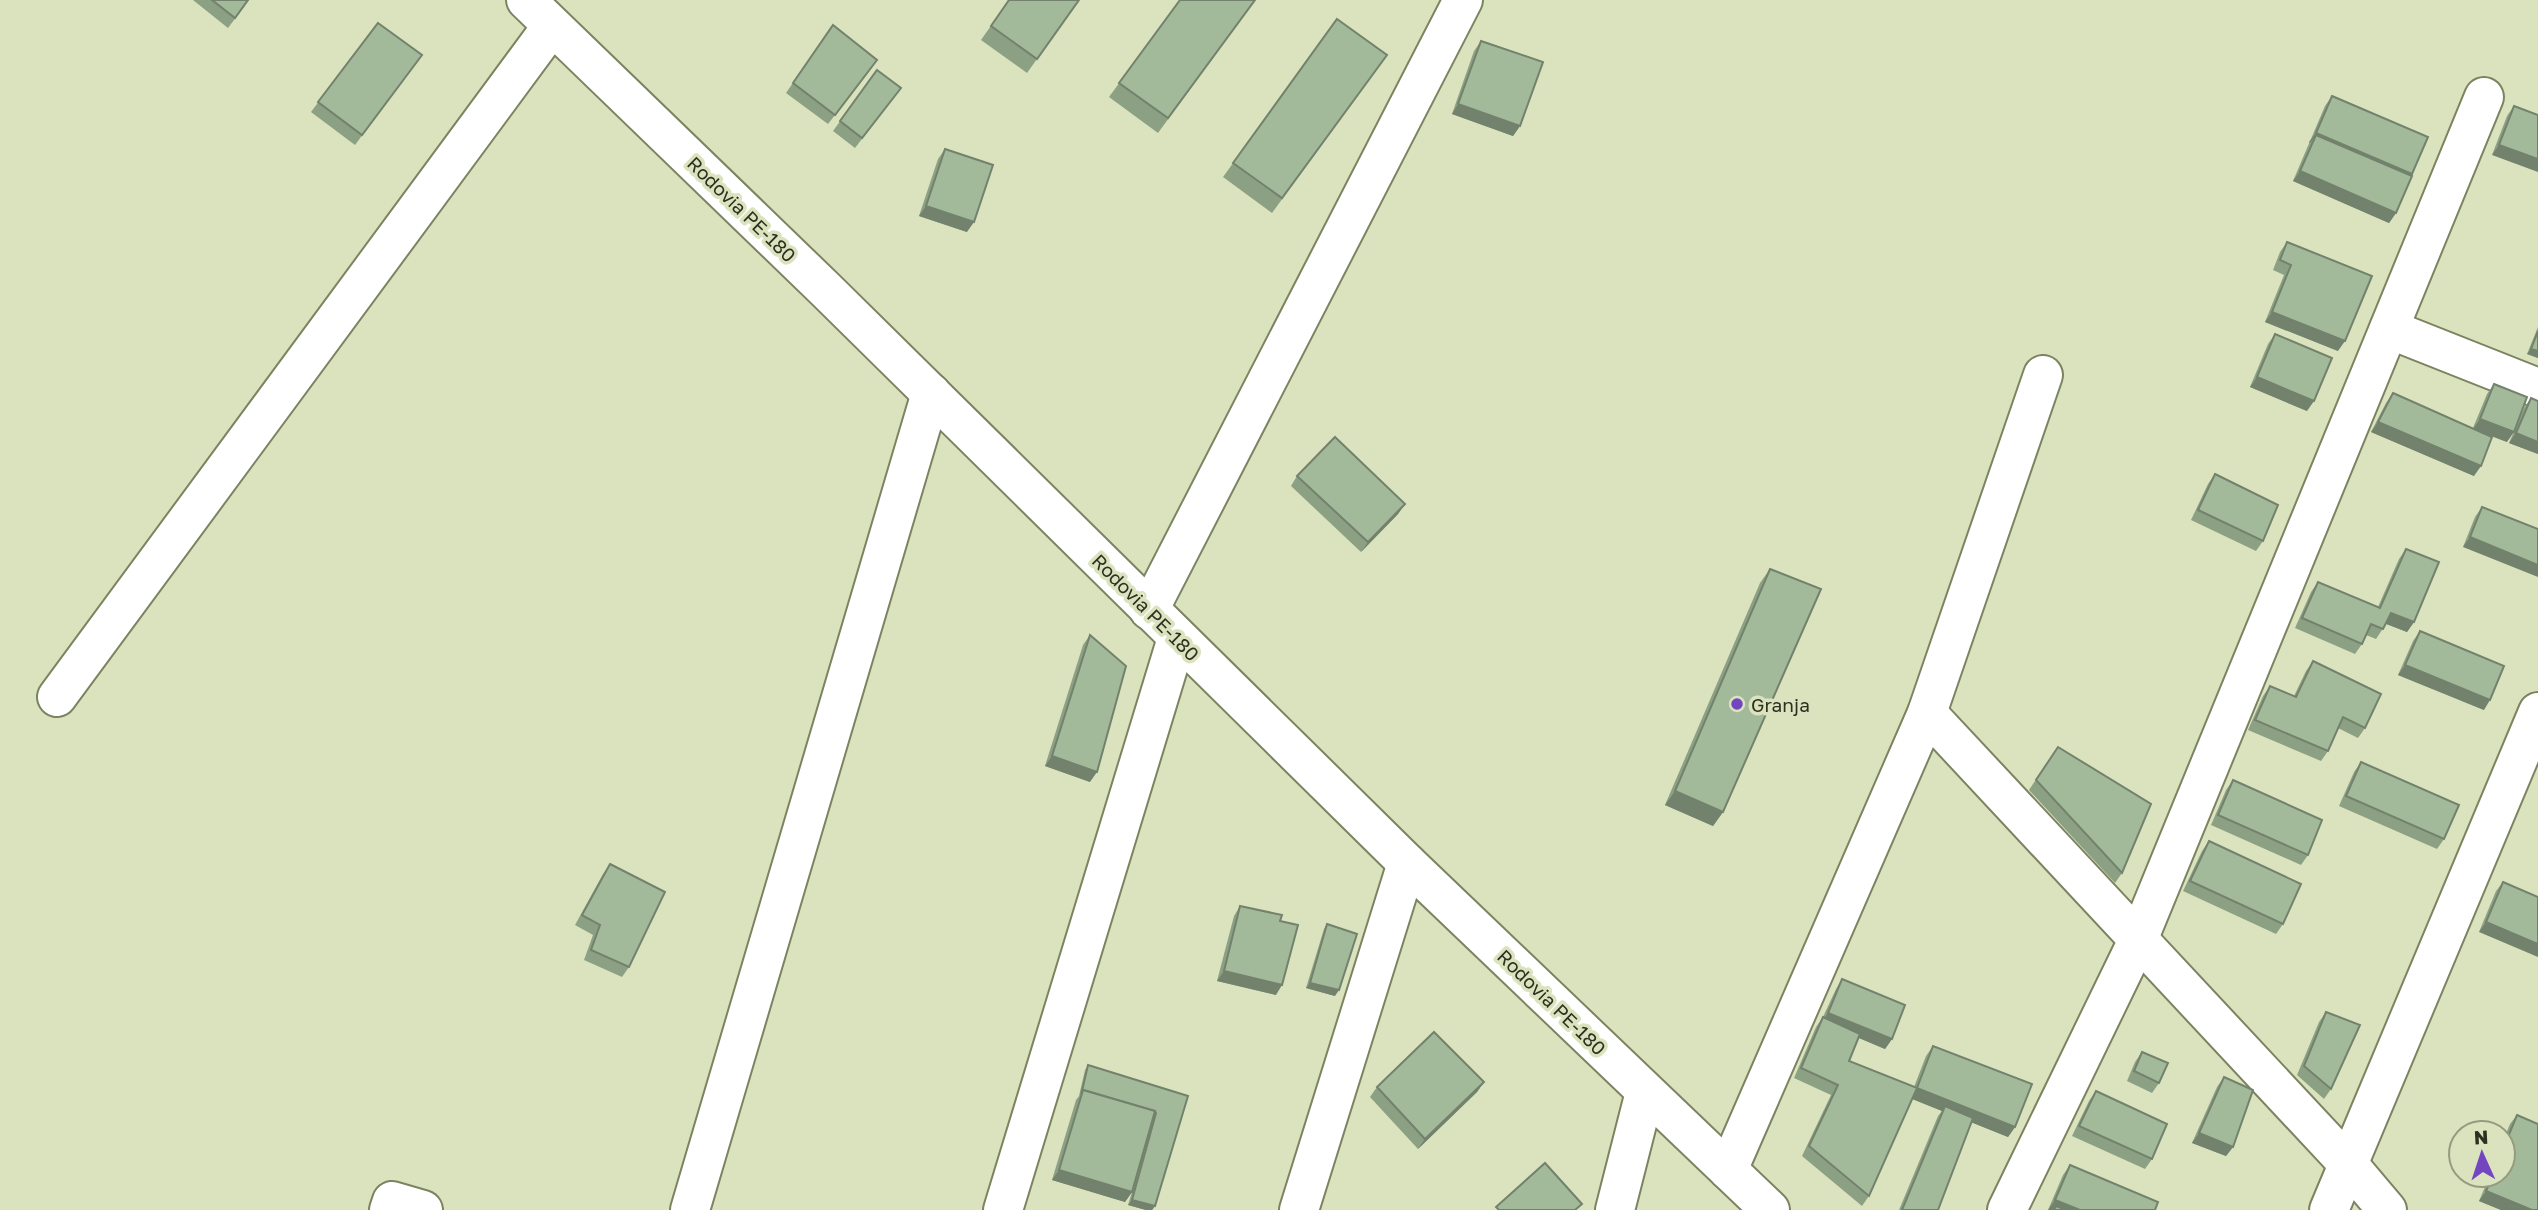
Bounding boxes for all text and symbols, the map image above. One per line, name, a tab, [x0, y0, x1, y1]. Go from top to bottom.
street label: Rodovia PE-180	[683, 151, 801, 267]
street label: Rodovia PE-180	[1088, 549, 1204, 665]
place label: Granja	[1751, 693, 1810, 716]
marker: Granja	[1729, 696, 1745, 712]
street label: Rodovia PE-180	[1493, 944, 1611, 1060]
north arrow	[2447, 1119, 2517, 1189]
text: N	[2473, 1125, 2489, 1148]

